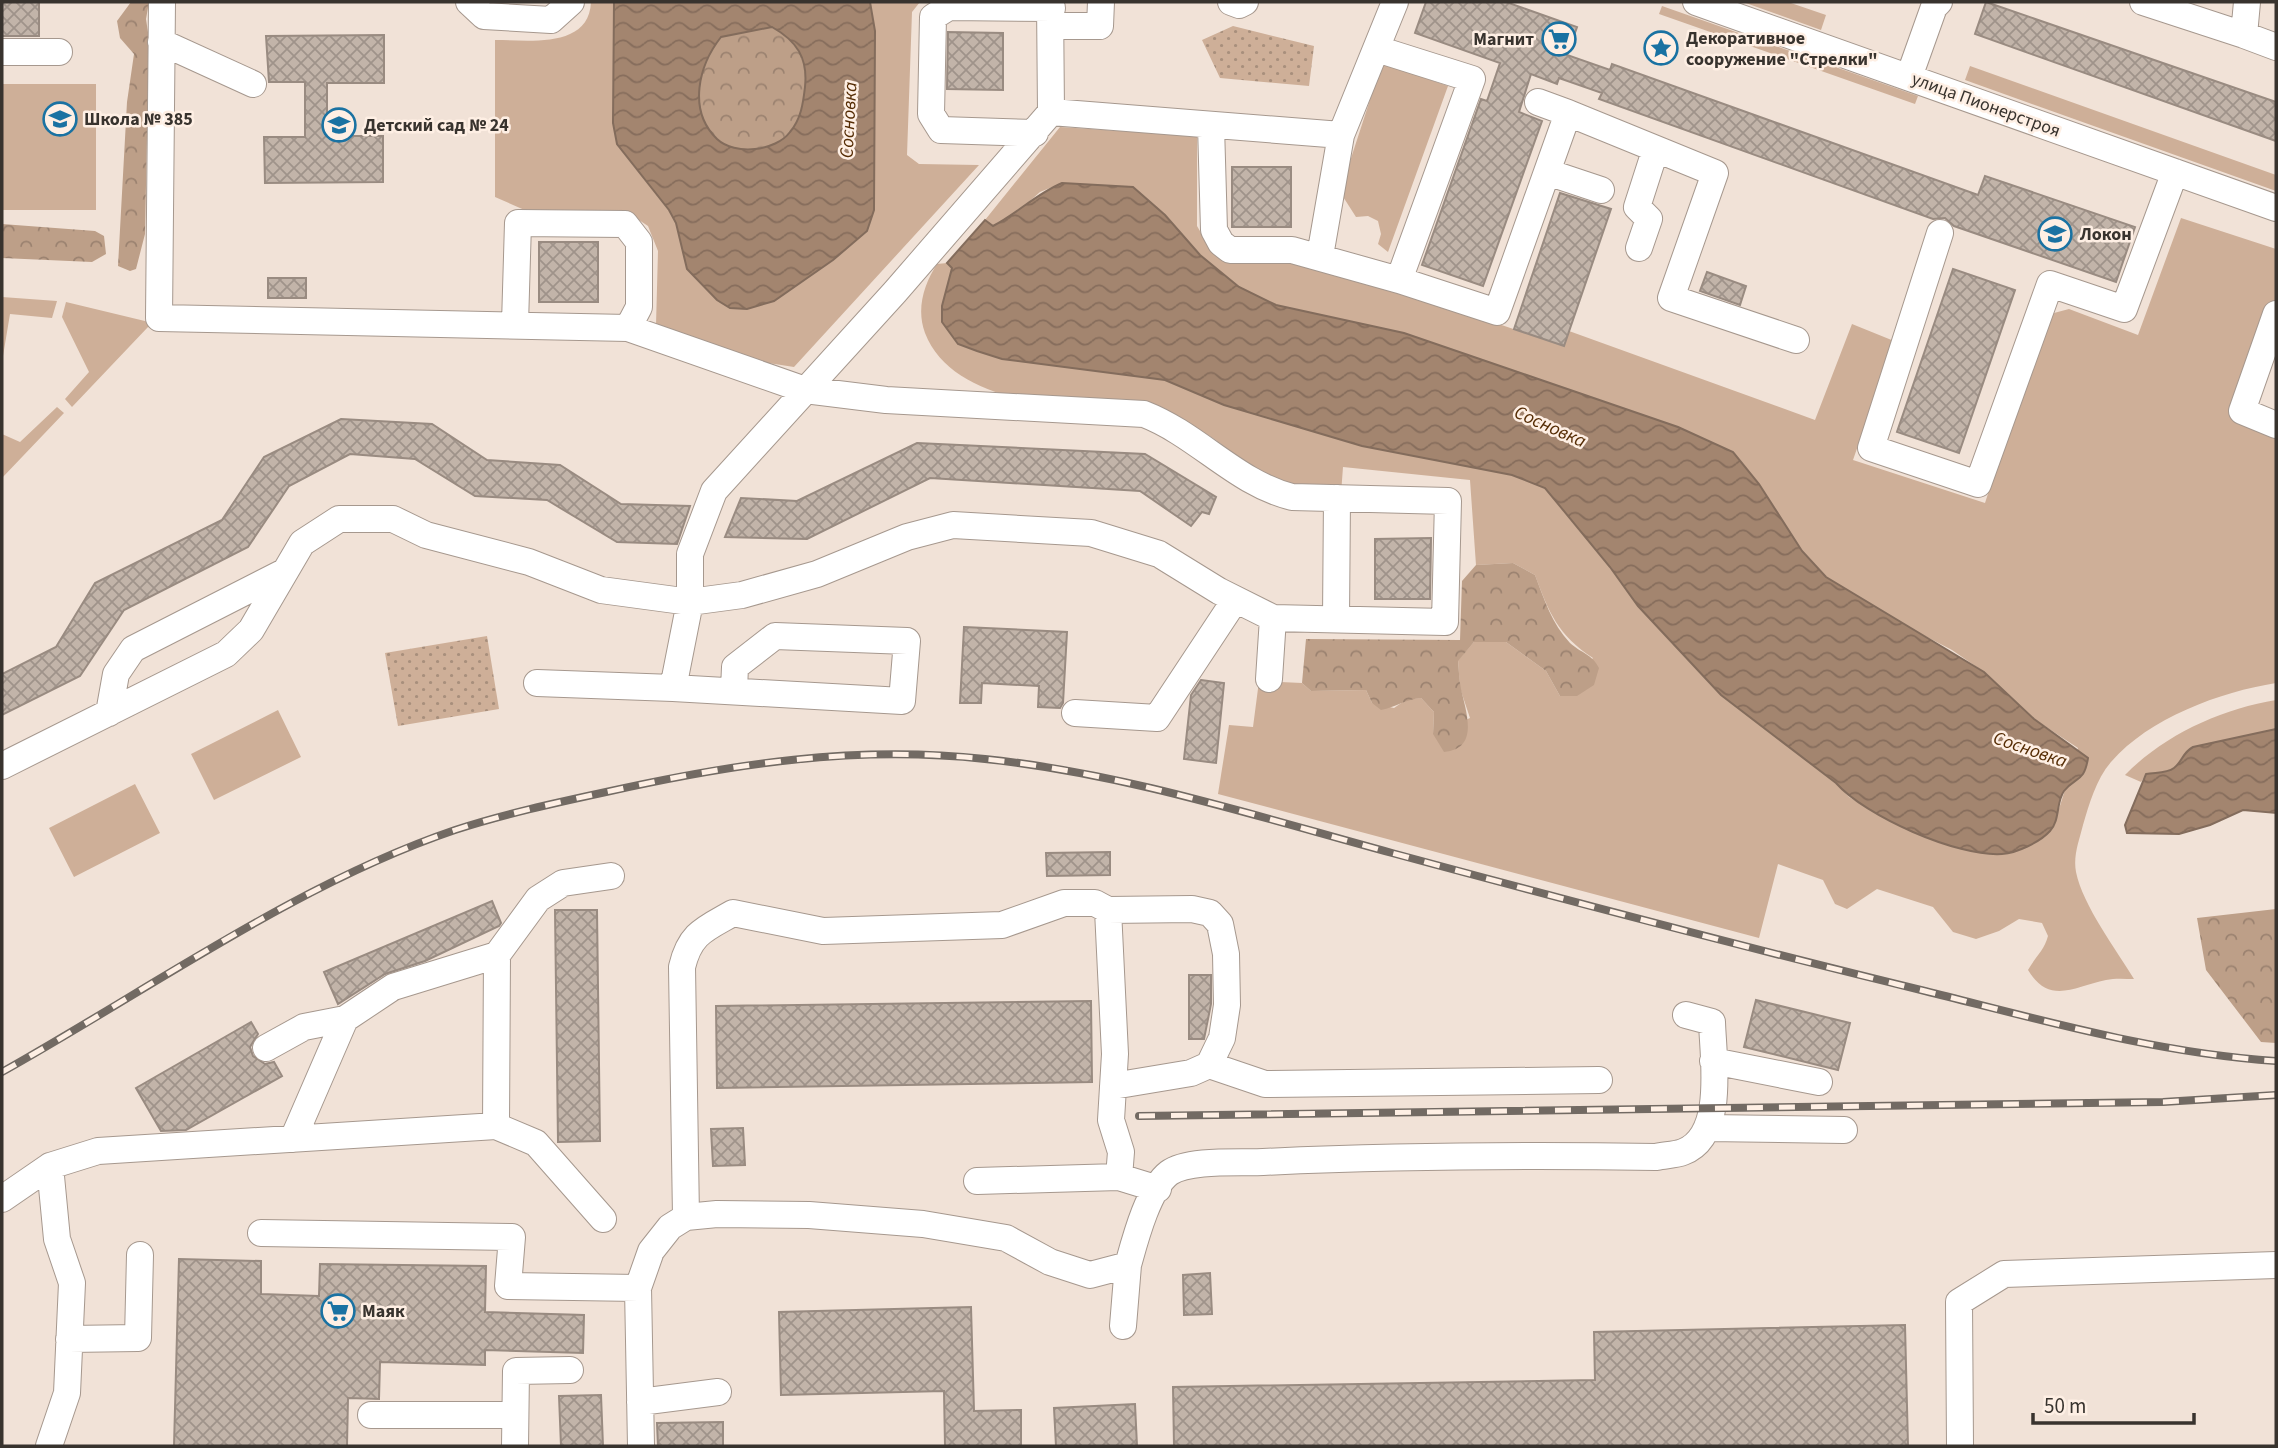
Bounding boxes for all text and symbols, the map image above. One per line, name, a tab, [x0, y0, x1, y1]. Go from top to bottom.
supermarket icon: Магнит	[1540, 20, 1578, 58]
place label: Декоративное сооружение "Стрелки"	[1686, 26, 1878, 72]
place label: Магнит	[1473, 27, 1534, 52]
place icon: Декоративное сооружение "Стрелки"	[1642, 29, 1680, 67]
street label: улица Пионерстроя	[1908, 66, 2064, 144]
water label: Сосновка	[834, 81, 864, 159]
school or university icon: Школа № 385	[41, 100, 79, 138]
school or university icon: Детский сад № 24	[320, 106, 358, 144]
place label: Школа № 385	[84, 107, 193, 132]
place label: Детский сад № 24	[364, 113, 509, 138]
school or university icon: Локон	[2036, 215, 2074, 253]
place label: Локон	[2079, 222, 2132, 247]
water label: Сосновка	[1510, 399, 1590, 455]
water label: Сосновка	[1990, 725, 2070, 775]
supermarket icon: Маяк	[319, 1292, 357, 1330]
place label: Маяк	[362, 1299, 405, 1324]
scale bar	[2033, 1382, 2194, 1426]
text: 50 m	[2044, 1391, 2086, 1421]

